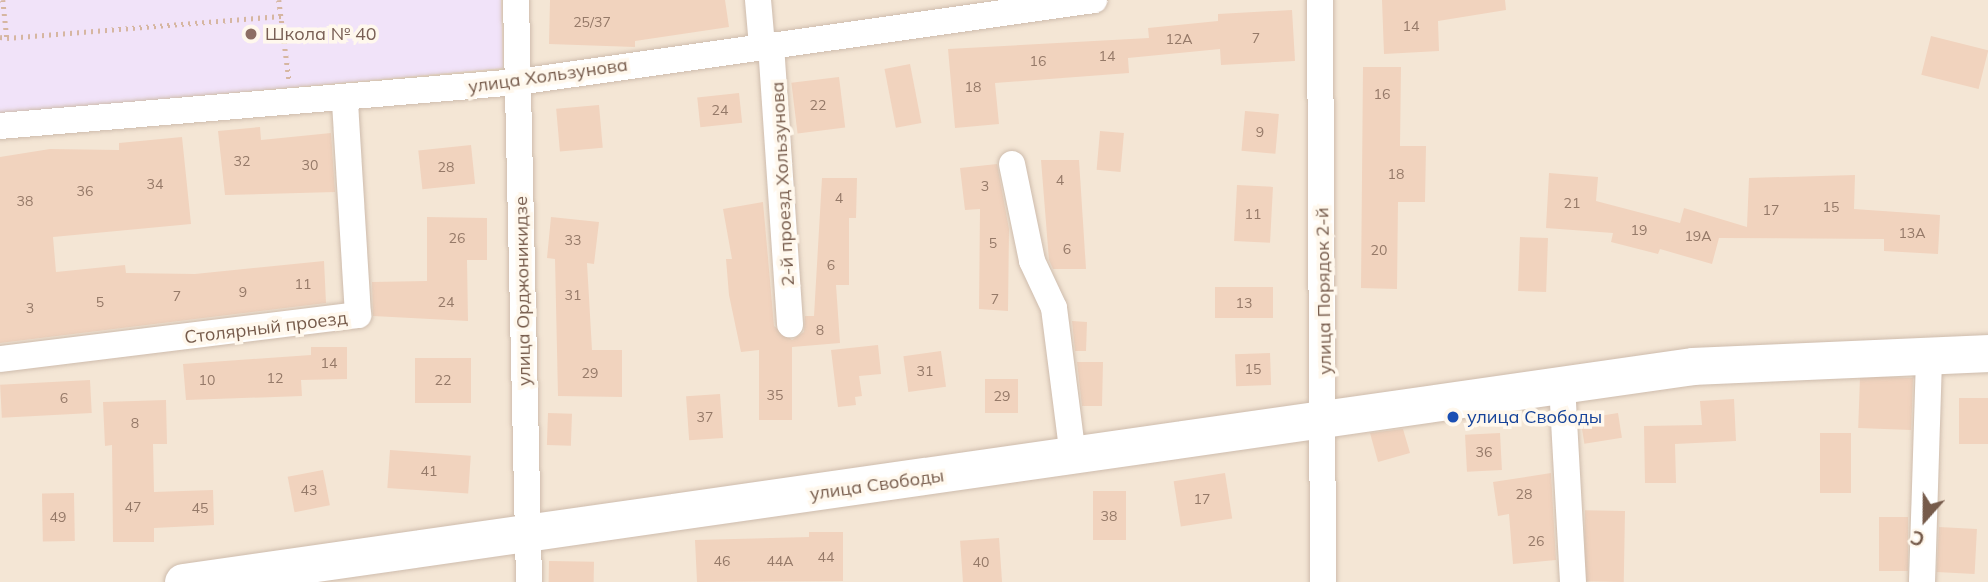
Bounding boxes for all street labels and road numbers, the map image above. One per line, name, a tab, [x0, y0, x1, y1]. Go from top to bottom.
street label: улица Хользунова	[467, 54, 629, 98]
street label: 2-й проезд Хользунова	[767, 81, 799, 287]
street label: улица Орджоникидзе	[511, 196, 535, 386]
street label: улица Порядок 2-й	[1312, 207, 1336, 375]
street label: Столярный проезд	[183, 307, 349, 349]
street label: улица Свободы	[809, 465, 945, 505]

